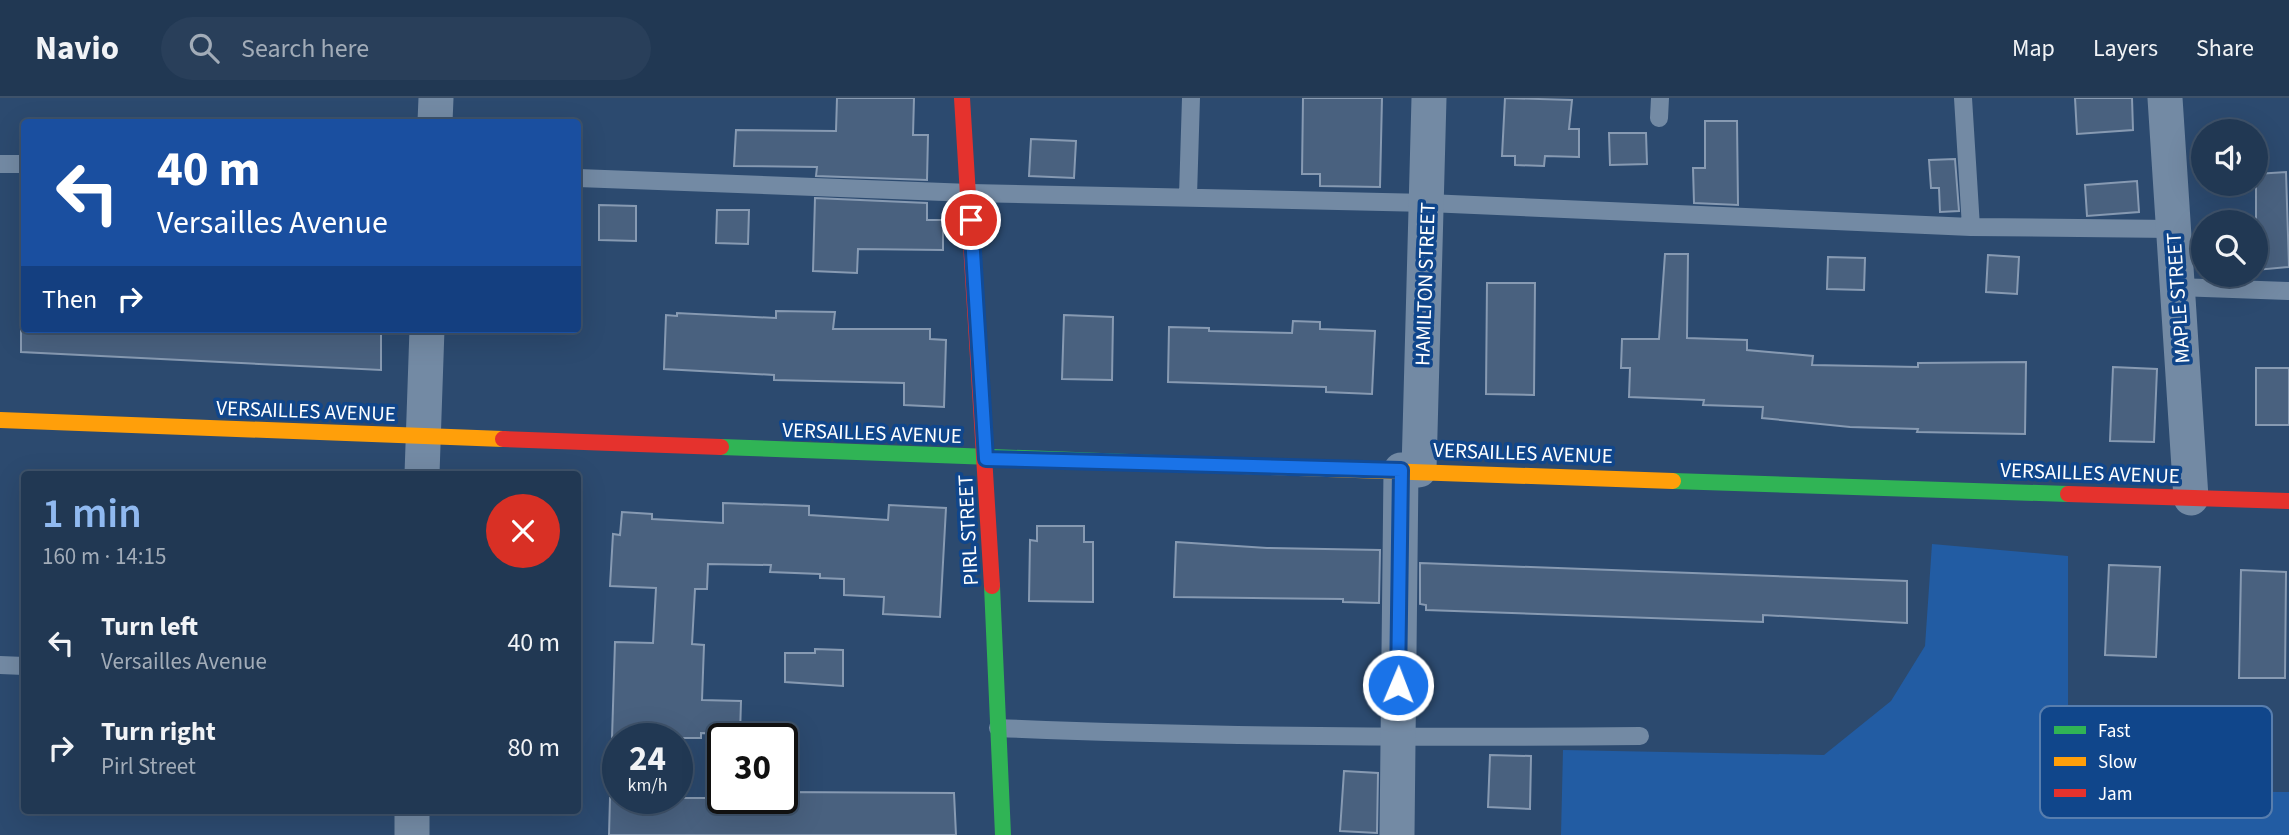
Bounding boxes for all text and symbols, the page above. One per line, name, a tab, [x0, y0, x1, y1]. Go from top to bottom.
search box	[161, 17, 651, 80]
text: Navio	[35, 25, 119, 72]
icon: search	[185, 29, 223, 67]
text: Search here	[241, 30, 369, 67]
text: Map	[2012, 31, 2055, 66]
text: Layers	[2093, 31, 2158, 66]
text: Share	[2196, 31, 2254, 66]
map controls	[2191, 119, 2268, 287]
button: sound	[2191, 119, 2268, 196]
text: 40 m	[157, 135, 261, 205]
icon: left	[42, 147, 133, 238]
pin	[941, 190, 1001, 250]
text: Versailles Avenue	[157, 200, 388, 246]
icon: arrive	[952, 201, 990, 239]
street label: HAMILTON STREET	[1407, 202, 1443, 366]
button: search	[2191, 210, 2268, 287]
street label: MAPLE STREET	[2158, 231, 2198, 365]
icon: right	[111, 280, 149, 318]
text: Then	[42, 281, 97, 318]
street label: VERSAILLES AVENUE	[216, 393, 396, 429]
street label: VERSAILLES AVENUE	[782, 415, 962, 451]
street label: VERSAILLES AVENUE	[1433, 435, 1613, 471]
street label: VERSAILLES AVENUE	[2000, 455, 2180, 491]
street label: PIRL STREET	[950, 474, 986, 586]
text: 1 min	[42, 484, 142, 544]
button: close	[486, 494, 560, 568]
text: 160 m · 14:15	[42, 540, 166, 573]
text: Turn left	[101, 608, 198, 645]
icon: left	[42, 624, 80, 662]
text: 40 m	[507, 624, 560, 661]
text: Versailles Avenue	[101, 645, 267, 678]
position arrow	[1361, 648, 1435, 722]
legend	[2040, 706, 2272, 818]
text: Turn right	[101, 713, 216, 750]
text: Fast	[2098, 718, 2131, 745]
speed limit sign: 30	[707, 723, 798, 814]
icon: right	[42, 729, 80, 767]
text: 80 m	[507, 729, 560, 766]
text: 24	[629, 734, 666, 784]
text: Slow	[2098, 749, 2137, 776]
text: Pirl Street	[101, 750, 196, 783]
text: km/h	[628, 773, 667, 798]
text: Jam	[2098, 781, 2132, 808]

